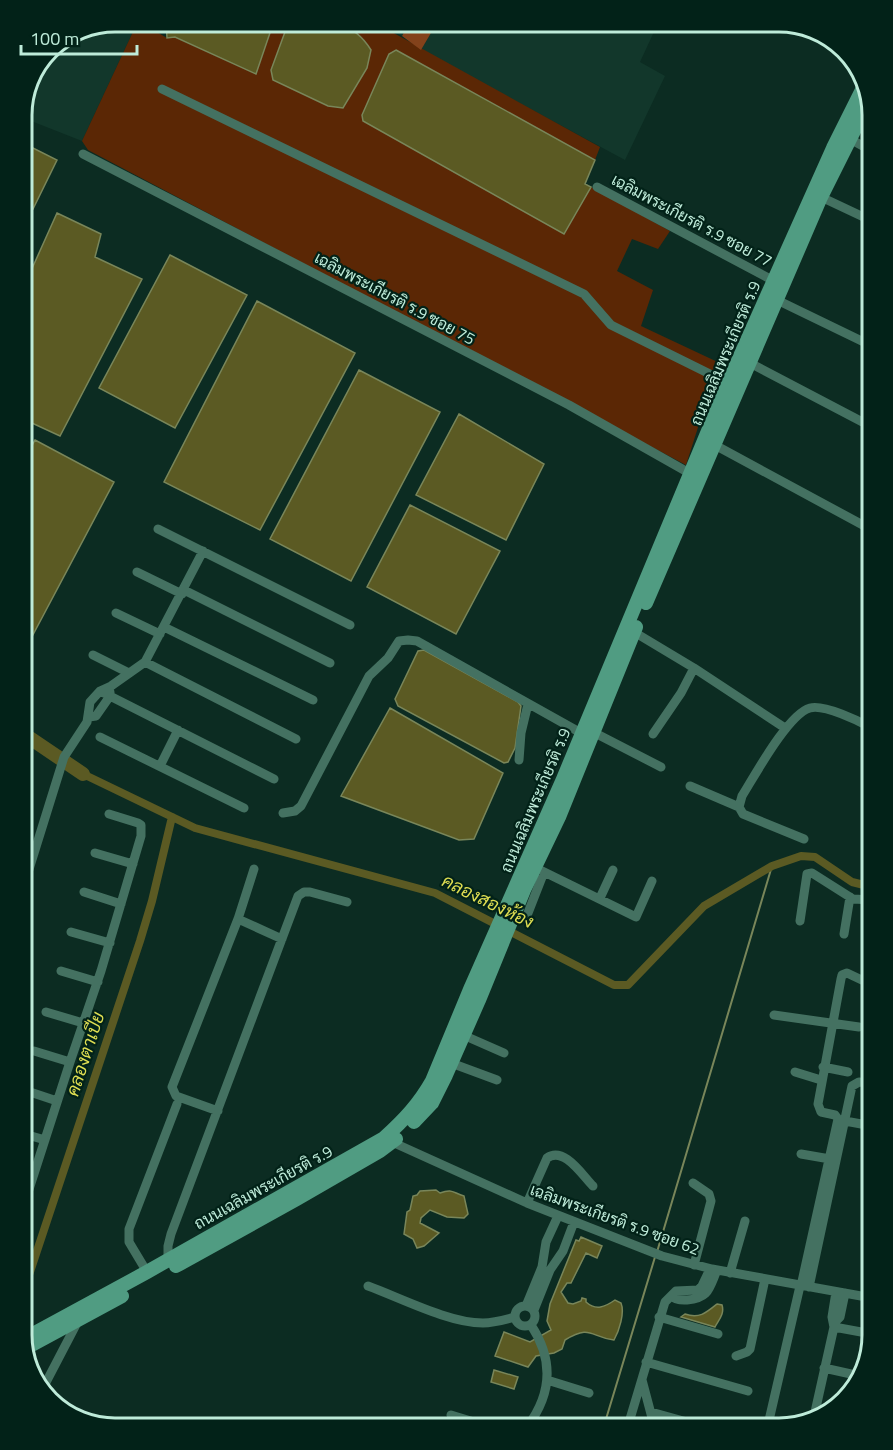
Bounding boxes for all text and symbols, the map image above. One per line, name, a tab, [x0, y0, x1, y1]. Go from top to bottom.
scale bar	[21, 18, 136, 56]
text: 100 m	[30, 25, 79, 52]
street label: เฉลิมพระเกียรติ ร.9 ซอย 77	[607, 167, 777, 273]
street label: เฉลิมพระเกียรติ ร.9 ซอย 75	[310, 245, 480, 351]
street label: ถนนเฉลิมพระเกียรติ ร.9	[684, 277, 766, 429]
street label: ถนนเฉลิมพระเกียรติ ร.9	[494, 724, 576, 876]
water label: คลองสองห้อง	[437, 867, 539, 935]
water label: คลองตาเปีย	[59, 1008, 111, 1100]
street label: ถนนเฉลิมพระเกียรติ ร.9	[189, 1139, 337, 1235]
street label: เฉลิมพระเกียรติ ร.9 ซอย 62	[527, 1177, 703, 1261]

